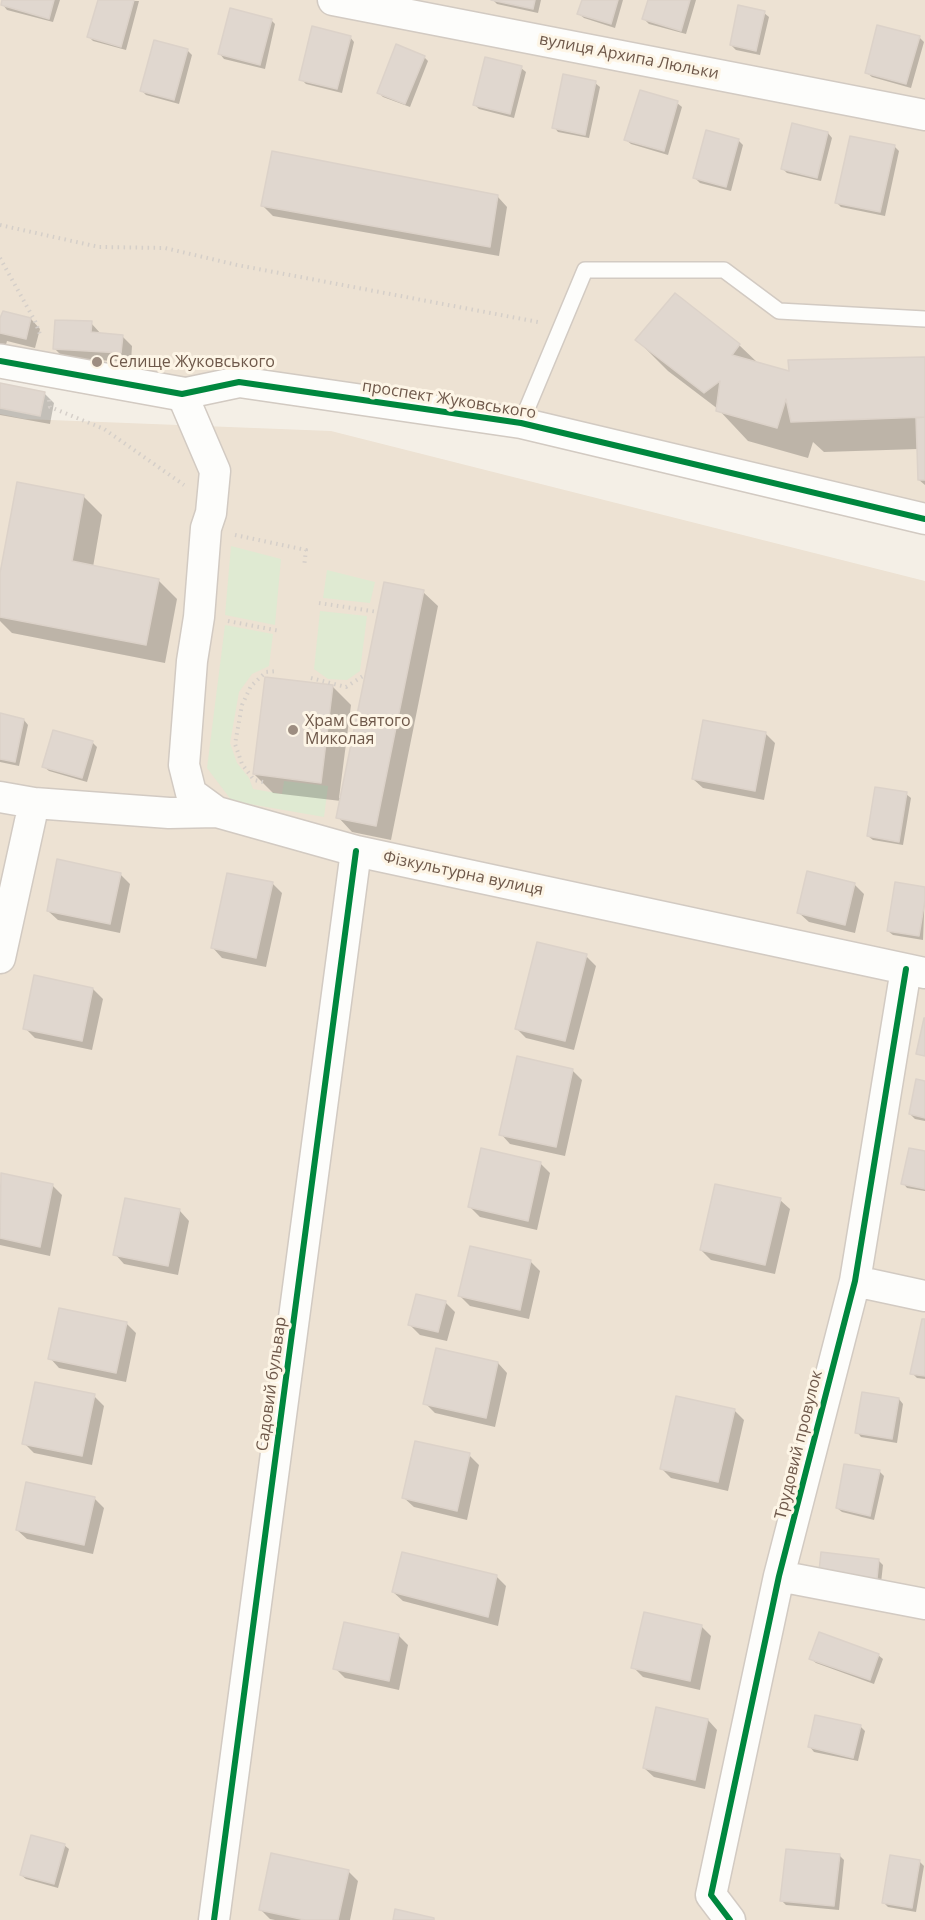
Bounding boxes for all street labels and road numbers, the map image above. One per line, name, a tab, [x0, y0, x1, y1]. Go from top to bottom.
street label: вулиця Архипа Люльки	[538, 30, 720, 84]
street label: проспект Жуковського	[361, 377, 537, 423]
street label: Фізкультурна вулиця	[381, 848, 545, 900]
street label: Садовий бульвар	[253, 1316, 291, 1452]
street label: Трудовий провулок	[771, 1369, 827, 1521]

